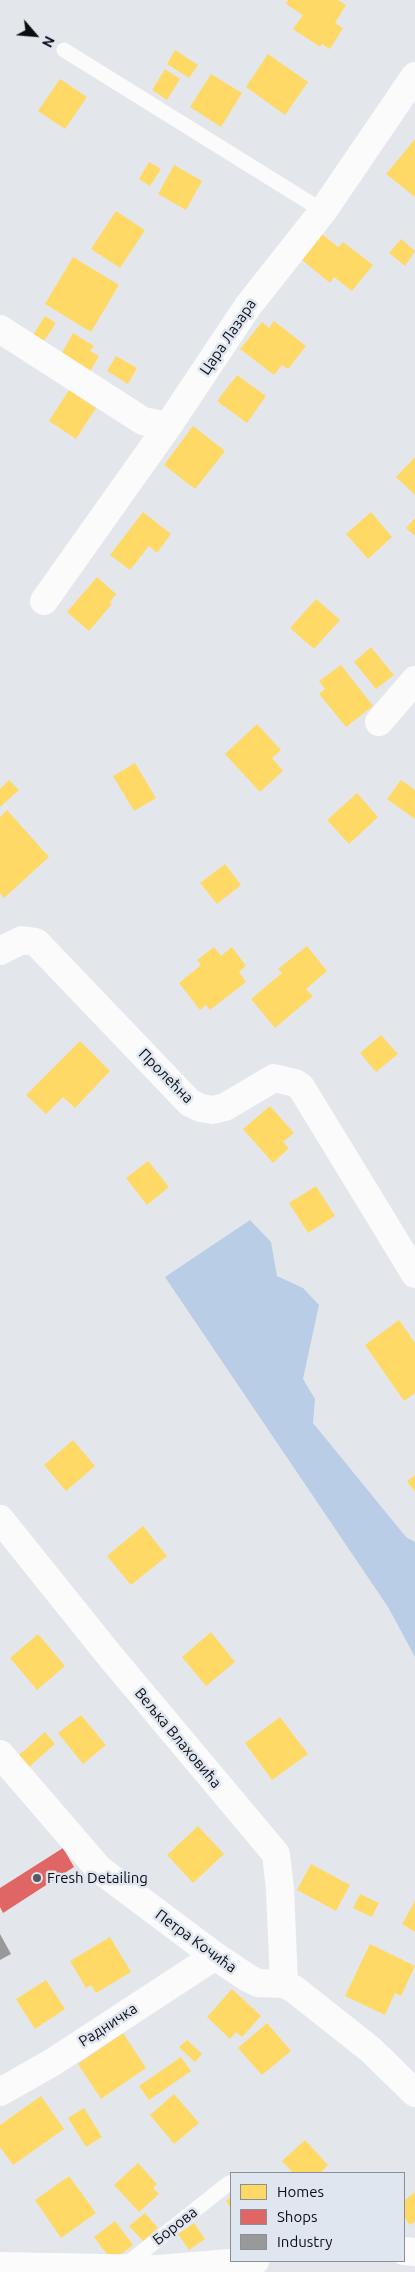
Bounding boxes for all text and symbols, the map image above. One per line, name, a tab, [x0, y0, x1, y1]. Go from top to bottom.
north arrow	[10, 10, 60, 60]
text: N	[39, 34, 58, 50]
street label: Цара Лазара	[196, 296, 260, 378]
street label: Пролећна	[135, 1045, 197, 1107]
street label: Вељка Влаховића	[131, 1684, 225, 1792]
place label: Fresh Detailing	[47, 1869, 148, 1887]
marker: Fresh Detailing	[31, 1872, 43, 1884]
street label: Петра Кочића	[152, 1906, 240, 1976]
street label: Радничка	[75, 1999, 141, 2051]
legend	[230, 2172, 405, 2262]
text: Homes	[277, 2183, 324, 2200]
street label: Борова	[149, 2203, 201, 2249]
text: Shops	[277, 2208, 318, 2225]
text: Industry	[277, 2233, 332, 2250]

